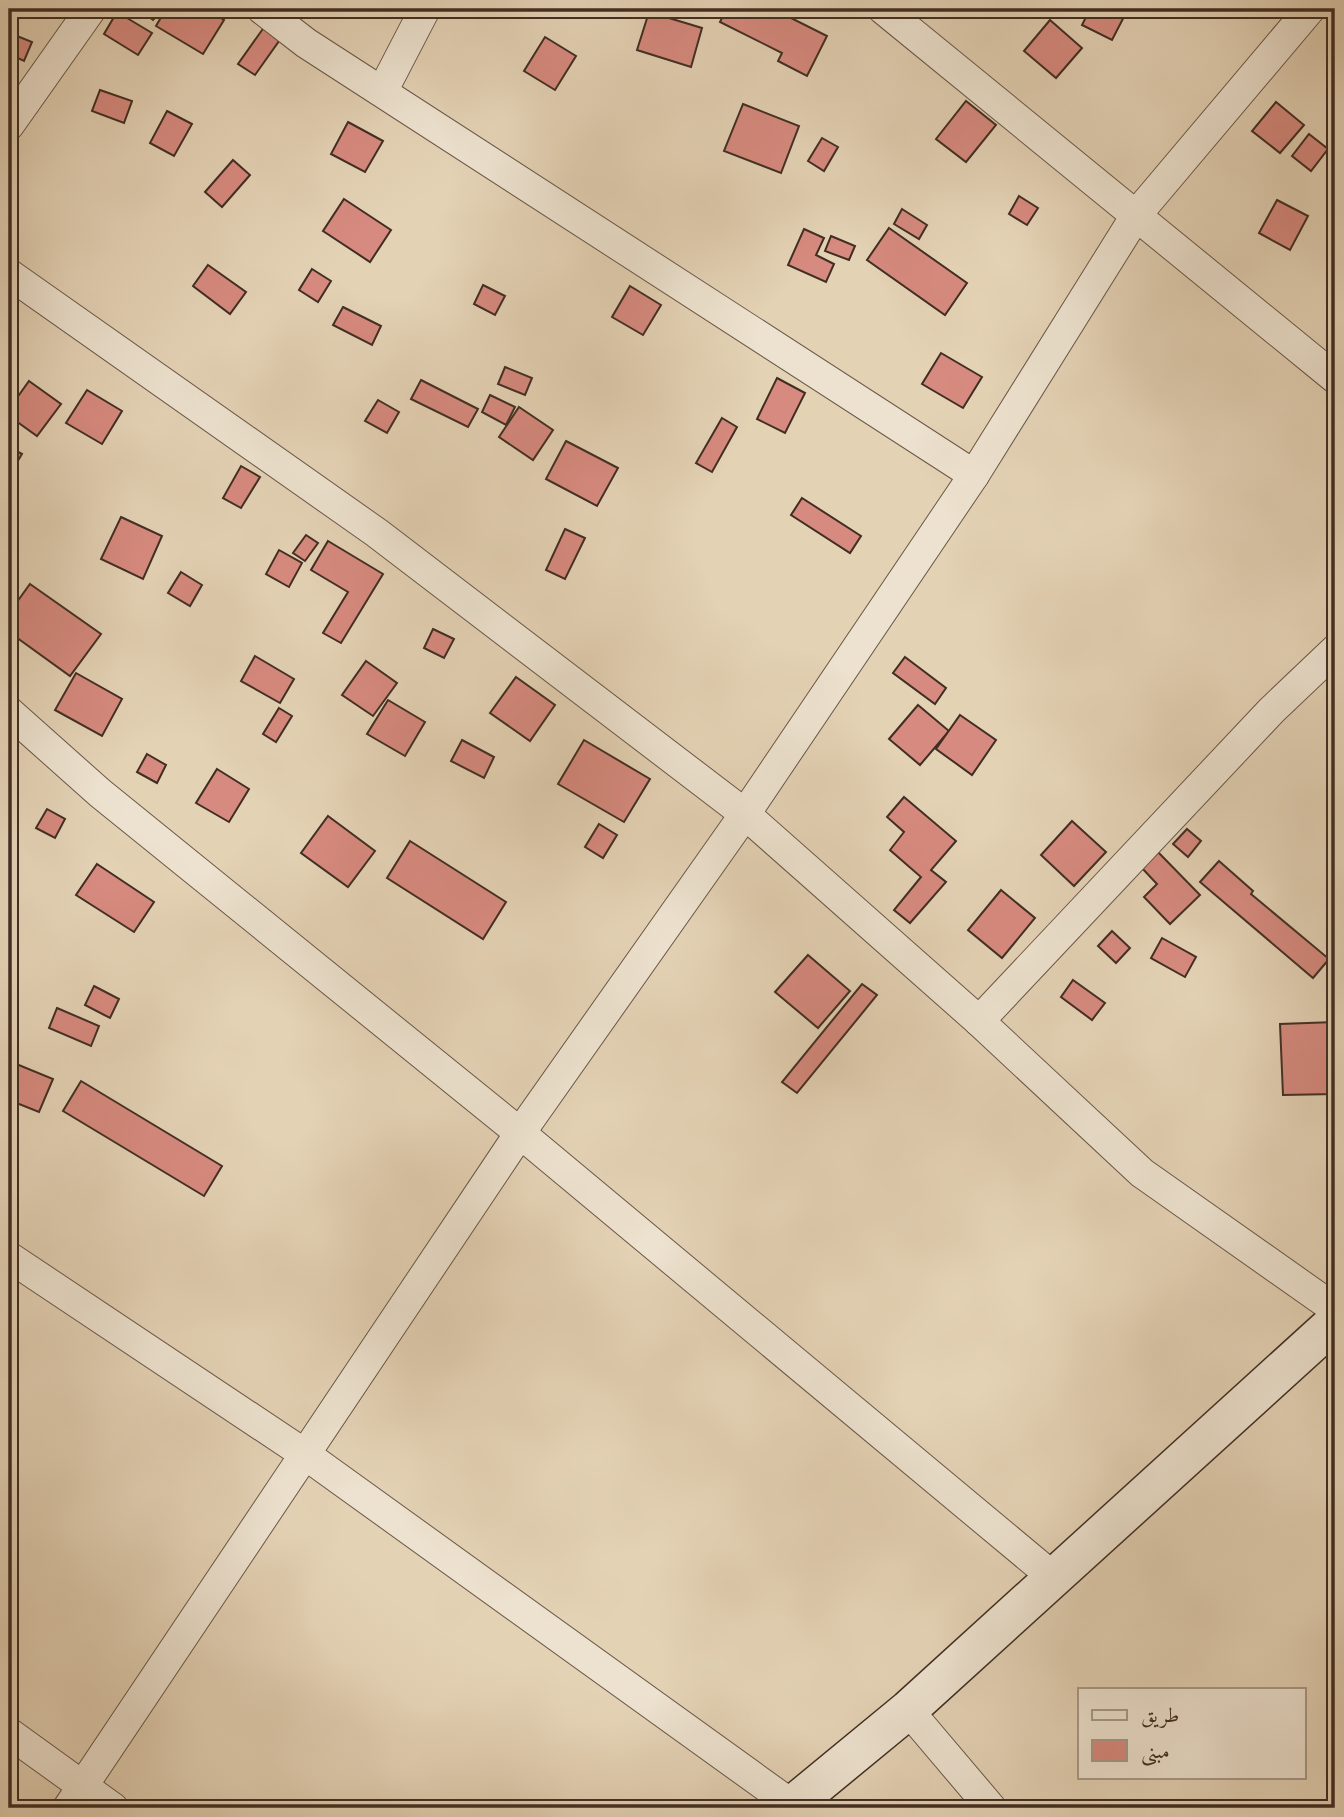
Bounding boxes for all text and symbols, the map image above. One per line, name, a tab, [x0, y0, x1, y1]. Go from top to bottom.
legend	[1078, 1688, 1306, 1778]
text: طريق	[1141, 1703, 1179, 1730]
text: مبنى	[1141, 1739, 1170, 1766]

